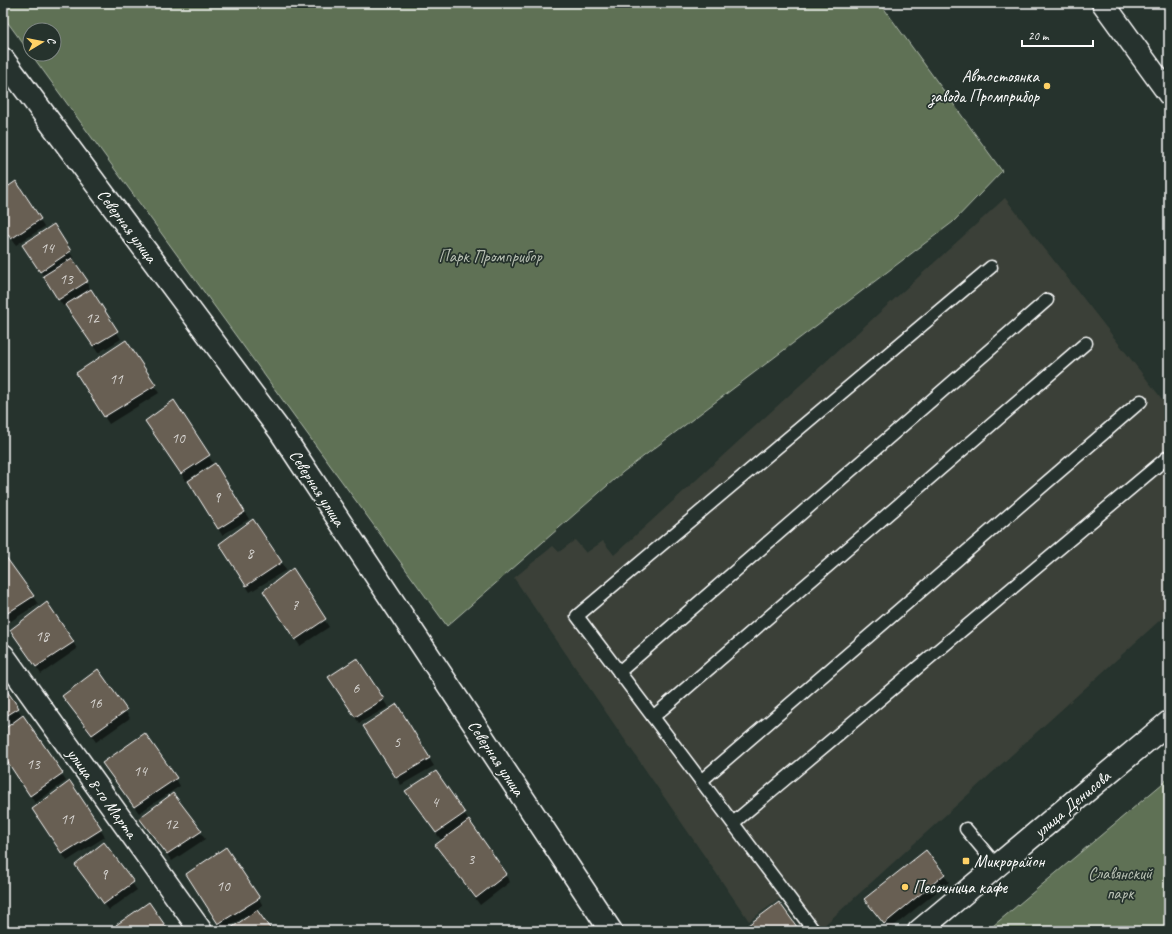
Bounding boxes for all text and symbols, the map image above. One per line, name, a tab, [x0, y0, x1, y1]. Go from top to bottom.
north arrow	[22, 22, 62, 62]
scale bar	[1022, 22, 1093, 48]
text: 20 m	[1028, 28, 1050, 44]
text: С	[44, 36, 59, 46]
place label: Автостоянка завода Промприбор	[928, 66, 1041, 108]
marker: Автостоянка завода Промприбор	[1042, 81, 1052, 91]
street label: Северная улица	[92, 185, 162, 268]
house number: 14	[40, 239, 55, 258]
park label: Парк Промприбор	[438, 246, 543, 267]
house number: 13	[59, 270, 74, 289]
house number: 12	[85, 309, 100, 328]
house number: 11	[109, 370, 124, 389]
house number: 10	[171, 429, 186, 448]
street label: Северная улица	[285, 446, 350, 531]
house number: 9	[214, 488, 222, 507]
house number: 8	[247, 544, 255, 563]
house number: 7	[292, 596, 300, 615]
house number: 18	[35, 627, 50, 646]
house number: 6	[353, 679, 361, 698]
house number: 16	[88, 694, 103, 713]
street label: Северная улица	[463, 716, 530, 801]
house number: 5	[394, 733, 402, 752]
street label: улица 8-го Марта	[62, 743, 143, 844]
house number: 13	[26, 755, 41, 774]
house number: 14	[133, 762, 148, 781]
street label: улица Денисова	[1029, 765, 1116, 843]
house number: 4	[432, 793, 440, 812]
house number: 11	[60, 810, 75, 829]
house number: 12	[164, 815, 179, 834]
house number: 3	[468, 850, 476, 869]
place label: Микрорайон	[974, 851, 1046, 872]
marker: Микрорайон	[961, 856, 971, 866]
park label: Славянский парк	[1088, 863, 1153, 904]
house number: 9	[101, 865, 109, 884]
house number: 10	[216, 877, 231, 896]
place label: Песочница кафе	[913, 877, 1009, 898]
marker: Песочница кафе	[900, 882, 910, 892]

